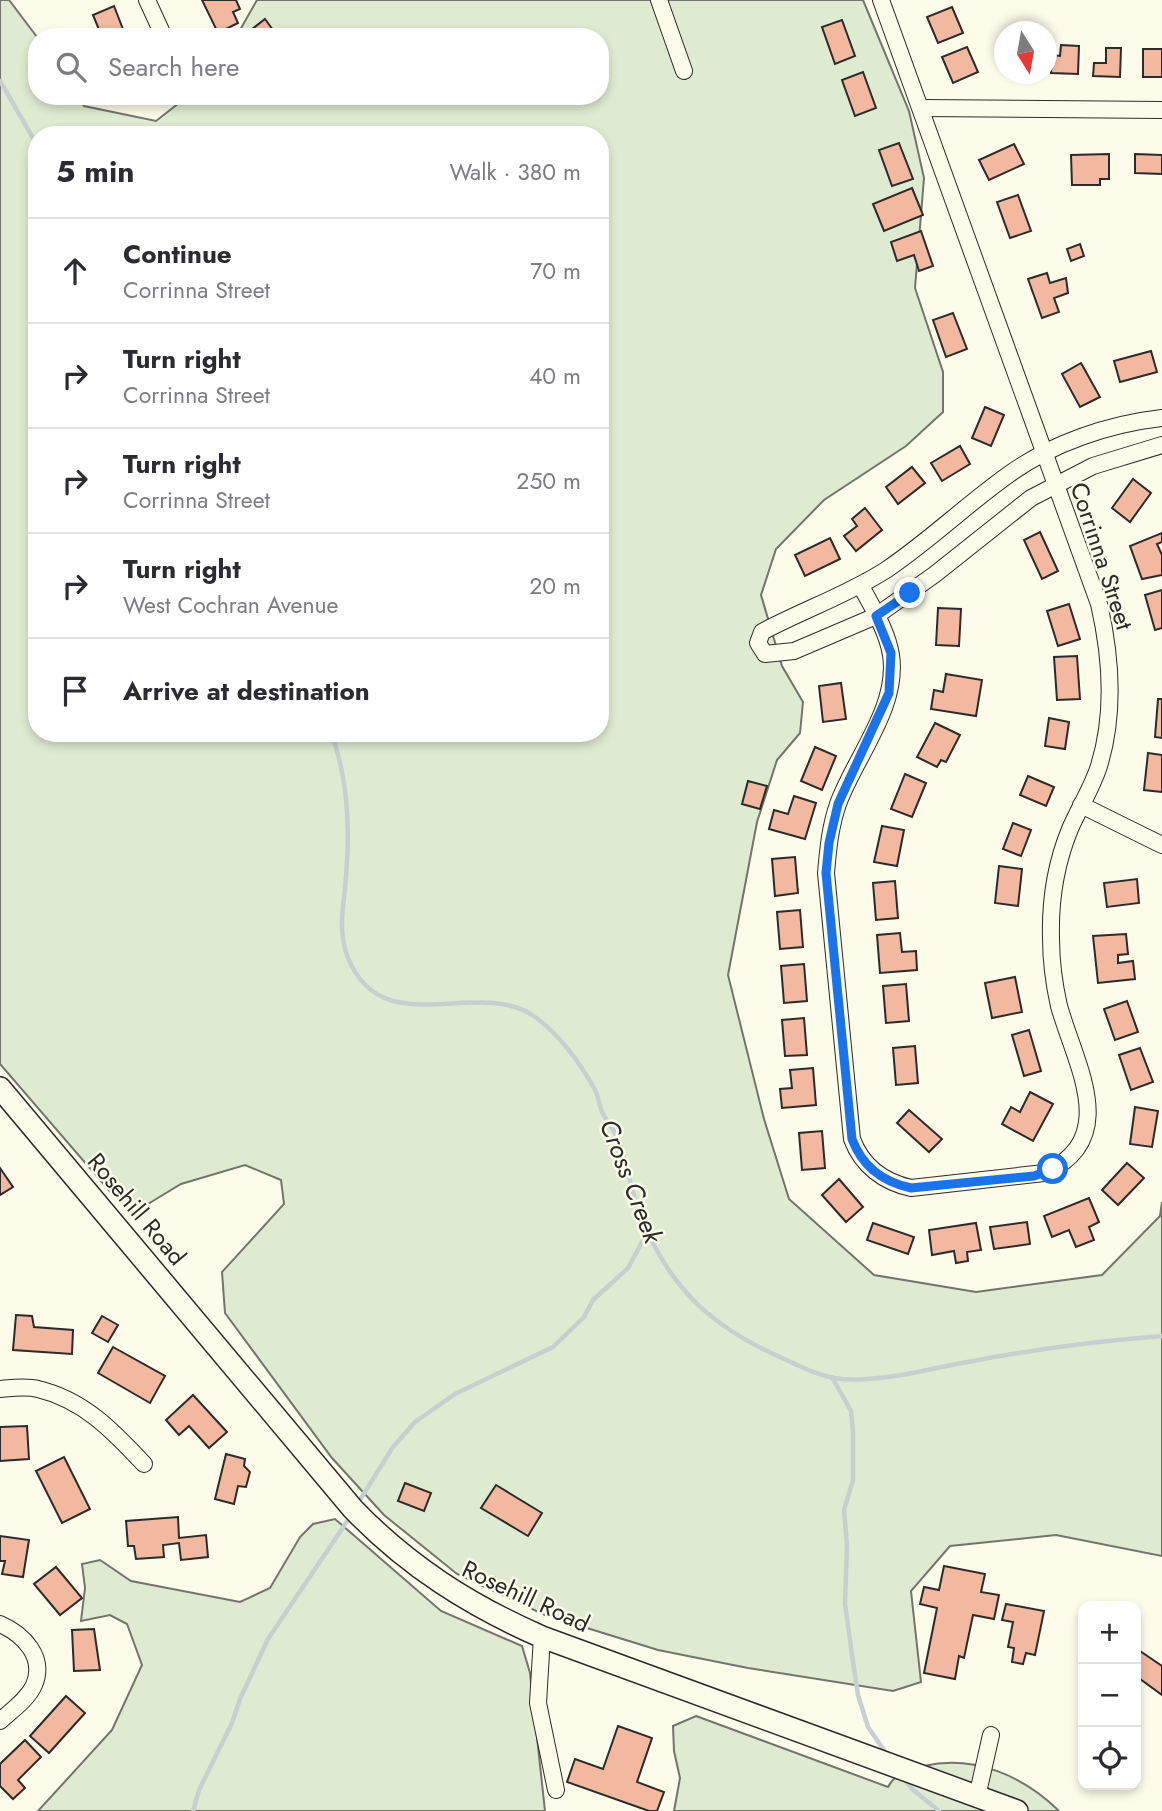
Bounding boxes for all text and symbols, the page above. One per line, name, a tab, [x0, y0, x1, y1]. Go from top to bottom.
north arrow	[994, 21, 1057, 84]
search box	[28, 28, 609, 105]
icon: search	[52, 48, 90, 86]
text: Search here	[108, 48, 240, 86]
text: 5 min	[56, 150, 134, 193]
text: Walk · 380 m	[450, 155, 581, 189]
text: Continue	[123, 235, 232, 273]
icon: ahead	[56, 252, 94, 290]
text: 70 m	[530, 254, 581, 288]
text: Corrinna Street	[123, 273, 270, 307]
text: Turn right	[123, 340, 241, 378]
icon: right	[56, 357, 94, 395]
text: 40 m	[529, 359, 581, 393]
text: Corrinna Street	[123, 378, 270, 412]
text: Turn right	[123, 445, 241, 483]
icon: right	[56, 462, 94, 500]
text: 250 m	[516, 464, 581, 498]
street label: Corrinna Street	[1062, 478, 1142, 635]
text: Corrinna Street	[123, 483, 270, 517]
text: Turn right	[123, 550, 241, 588]
icon: right	[56, 567, 94, 605]
text: 20 m	[529, 569, 581, 603]
route end	[894, 577, 925, 608]
text: West Cochran Avenue	[123, 588, 338, 622]
icon: arrive	[56, 672, 94, 710]
text: Arrive at destination	[123, 672, 370, 710]
water label: Cross Creek	[590, 1113, 673, 1250]
street label: Rosehill Road	[79, 1145, 195, 1273]
route start	[1037, 1153, 1068, 1184]
street label: Rosehill Road	[456, 1551, 596, 1641]
map controls	[1078, 1601, 1141, 1790]
button: +	[1078, 1601, 1141, 1664]
button: −	[1078, 1664, 1141, 1727]
button: locate	[1078, 1727, 1141, 1790]

